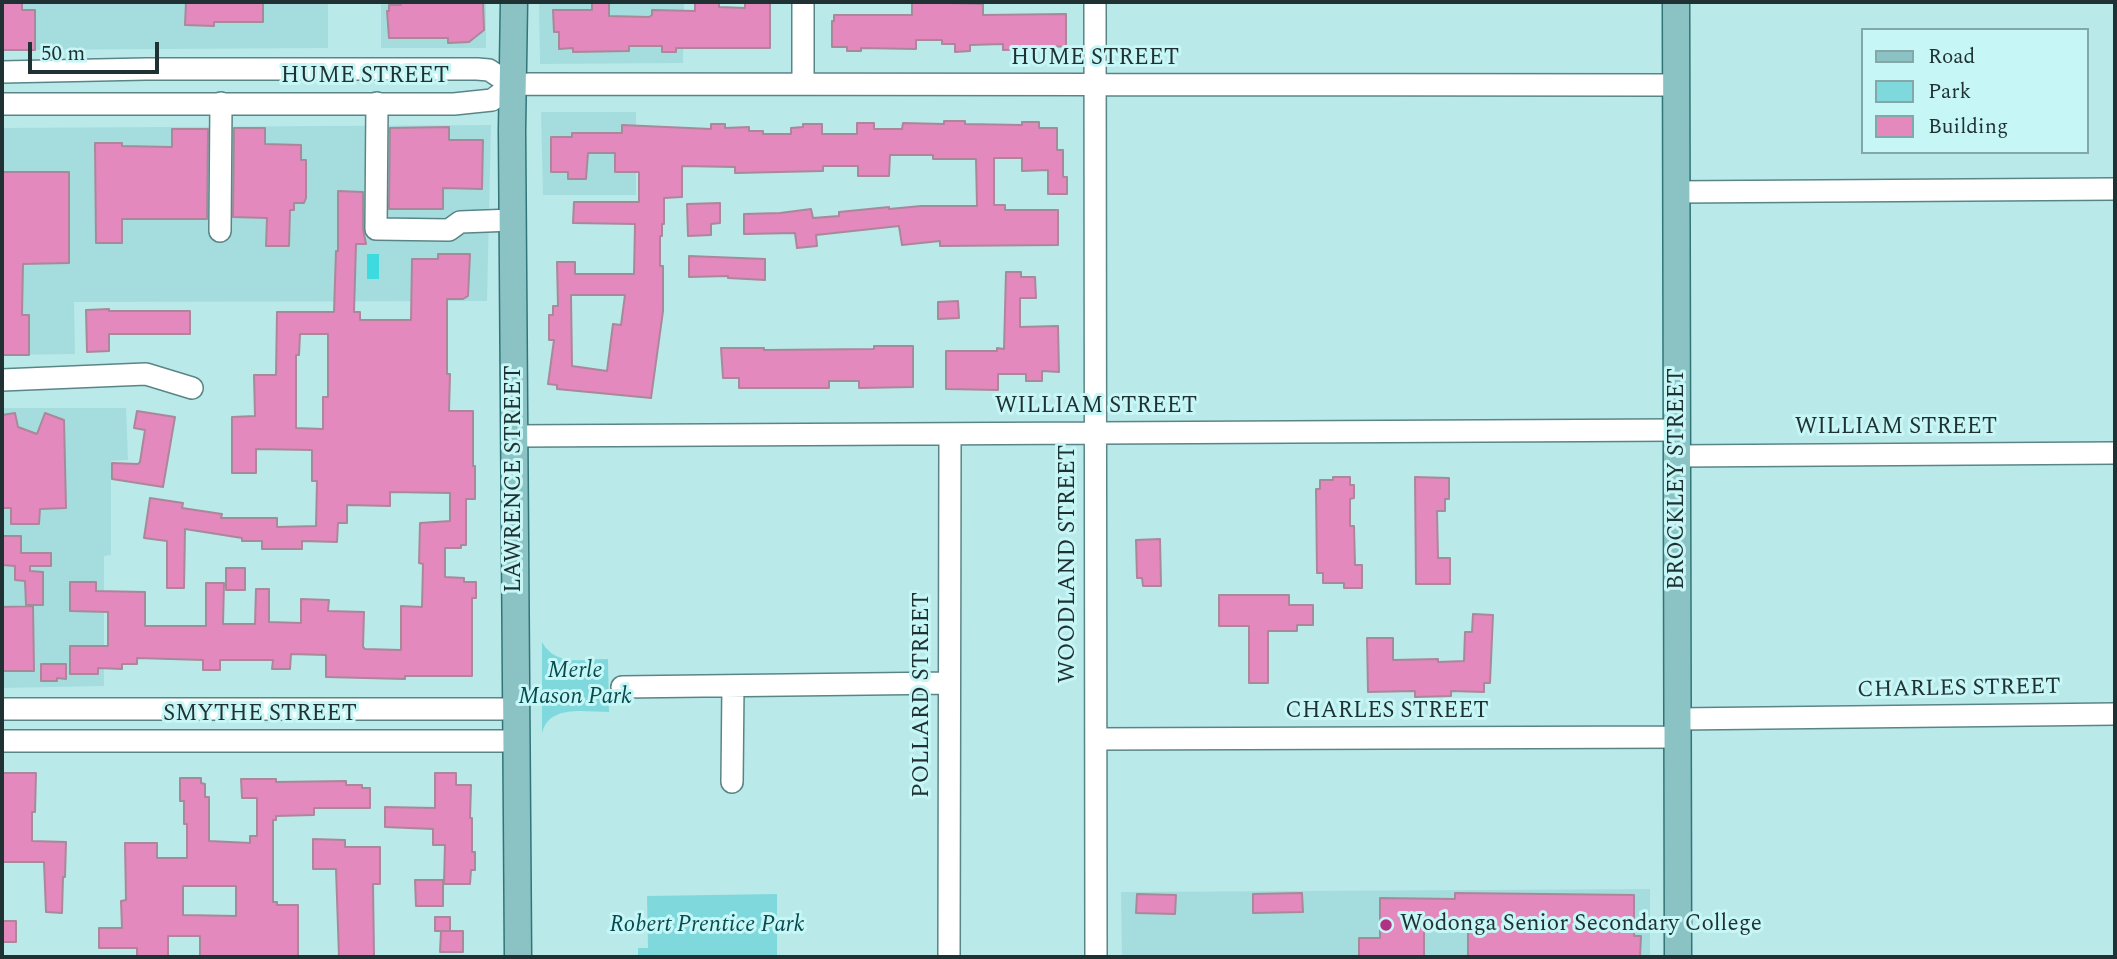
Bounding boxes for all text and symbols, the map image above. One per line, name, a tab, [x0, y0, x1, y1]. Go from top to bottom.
scale bar	[32, 28, 163, 72]
legend	[1862, 28, 2089, 154]
text: 50 m	[41, 38, 85, 70]
text: Road	[1928, 41, 1975, 73]
street label: HUME STREET	[1011, 45, 1179, 73]
street label: HUME STREET	[281, 63, 449, 91]
text: Park	[1928, 76, 1971, 108]
text: Building	[1928, 111, 2008, 143]
street label: LAWRENCE STREET	[501, 365, 529, 593]
street label: BROCKLEY STREET	[1664, 368, 1692, 590]
street label: WILLIAM STREET	[995, 393, 1197, 421]
street label: WILLIAM STREET	[1795, 414, 1997, 442]
street label: WOODLAND STREET	[1055, 445, 1083, 683]
street label: POLLARD STREET	[909, 592, 937, 798]
park label: Merle Mason Park	[518, 658, 632, 712]
street label: CHARLES STREET	[1857, 674, 2061, 706]
street label: CHARLES STREET	[1285, 698, 1489, 726]
street label: SMYTHE STREET	[163, 701, 357, 729]
place label: Wodonga Senior Secondary College	[1400, 911, 1762, 939]
park label: Robert Prentice Park	[610, 912, 804, 940]
marker: Wodonga Senior Secondary College	[1378, 917, 1394, 933]

